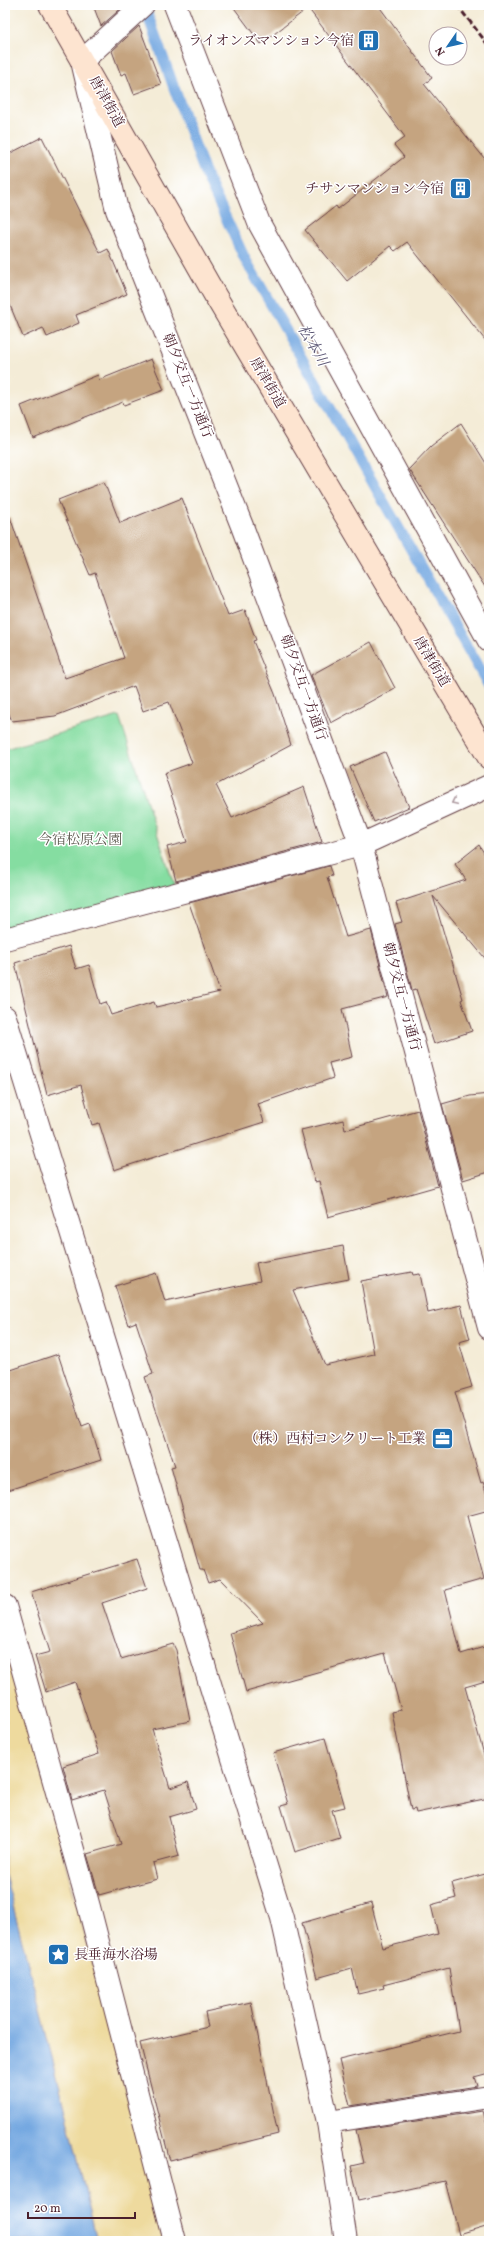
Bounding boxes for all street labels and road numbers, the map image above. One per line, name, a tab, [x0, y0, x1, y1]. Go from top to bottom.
street label: 唐津街道	[84, 73, 128, 131]
street label: 朝夕交互一方通行	[157, 331, 217, 441]
street label: 唐津街道	[245, 354, 289, 412]
street label: 朝夕交互一方通行	[275, 632, 331, 744]
street label: 唐津街道	[408, 633, 454, 691]
street label: 朝夕交互一方通行	[377, 940, 425, 1054]

